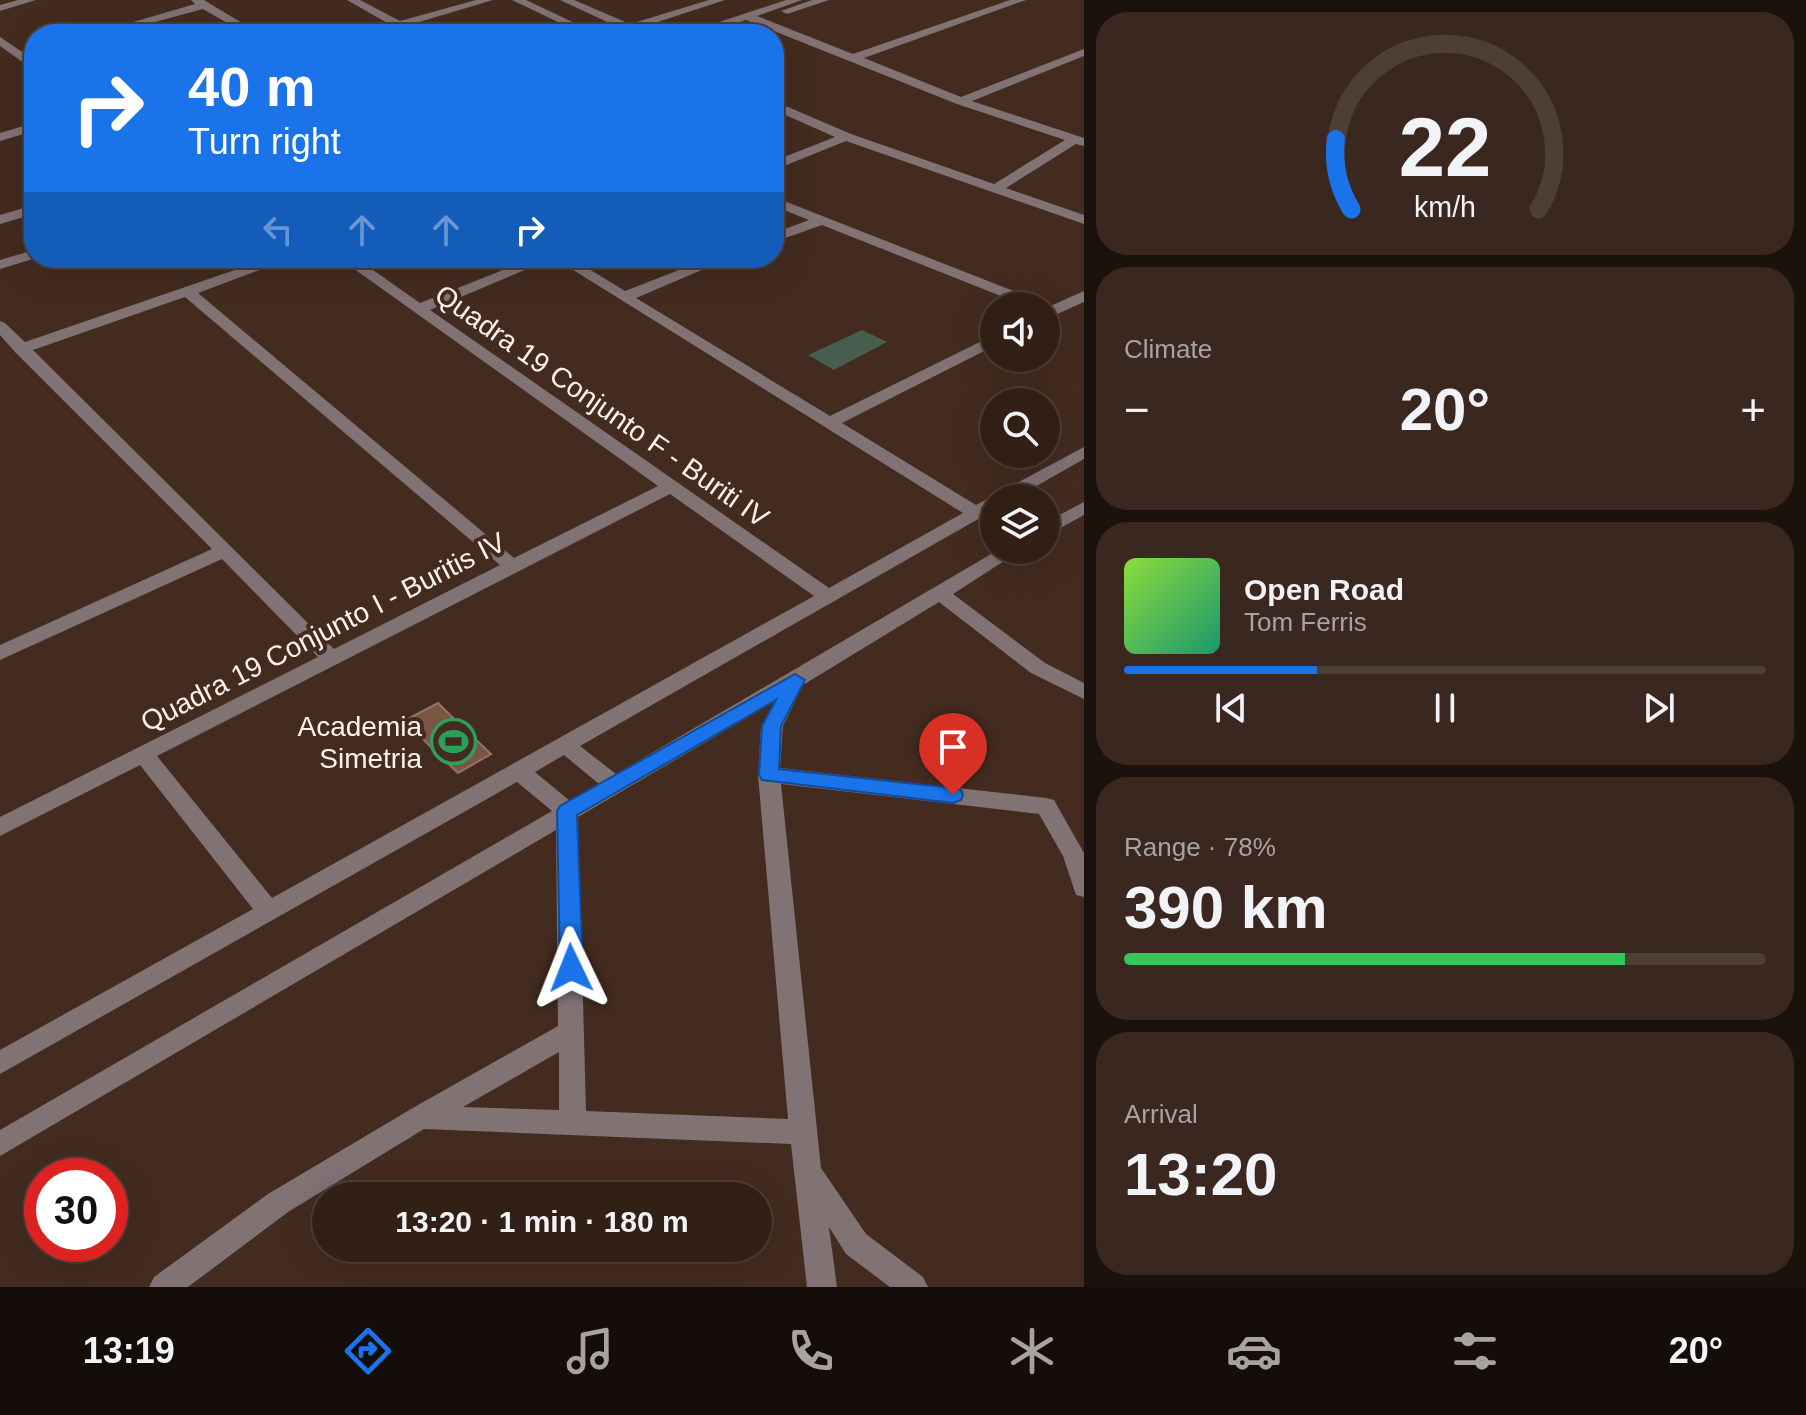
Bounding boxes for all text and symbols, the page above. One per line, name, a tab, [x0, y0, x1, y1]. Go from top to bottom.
text: 40 m	[188, 55, 316, 118]
icon: right	[56, 56, 160, 160]
text: 22	[1399, 100, 1491, 193]
text: Turn right	[188, 121, 341, 162]
text: km/h	[1414, 191, 1476, 223]
icon: left	[256, 208, 300, 252]
icon: ahead	[340, 208, 384, 252]
icon: ahead	[424, 208, 468, 252]
icon: right	[508, 208, 552, 252]
street label: Quadra 19 Conjunto F - Buriti IV	[429, 279, 775, 534]
map controls	[980, 292, 1060, 564]
button: sound	[980, 292, 1060, 372]
text: Climate	[1124, 334, 1212, 364]
text: 20°	[1400, 376, 1490, 443]
text: −	[1124, 385, 1150, 434]
text: +	[1740, 385, 1766, 434]
button: search	[980, 388, 1060, 468]
button: layers	[980, 484, 1060, 564]
street label: Quadra 19 Conjunto I - Buritis IV	[136, 526, 511, 738]
text: Open Road	[1244, 573, 1404, 606]
text: Tom Ferris	[1244, 607, 1367, 637]
icon: previous	[1209, 686, 1253, 730]
icon: pause	[1423, 686, 1467, 730]
icon: next	[1637, 686, 1681, 730]
place label: Academia Simetria	[297, 711, 422, 774]
pin	[919, 713, 987, 795]
sports icon: Academia Simetria	[429, 718, 477, 766]
icon: arrive	[931, 725, 975, 769]
text: Range · 78%	[1124, 832, 1276, 862]
text: 390 km	[1124, 874, 1328, 941]
position arrow	[529, 926, 613, 1010]
text: Arrival	[1124, 1099, 1198, 1129]
text: 13:20	[1124, 1141, 1277, 1208]
speed limit sign: 30	[24, 1158, 128, 1262]
text: 13:20 · 1 min · 180 m	[395, 1205, 689, 1238]
icon: directions	[340, 1323, 396, 1379]
icon: music	[562, 1323, 618, 1379]
icon: phone	[783, 1323, 839, 1379]
icon: climate	[1004, 1323, 1060, 1379]
icon: car	[1226, 1323, 1282, 1379]
icon: filters	[1447, 1323, 1503, 1379]
text: 13:19	[83, 1330, 175, 1371]
text: 20°	[1669, 1330, 1723, 1371]

